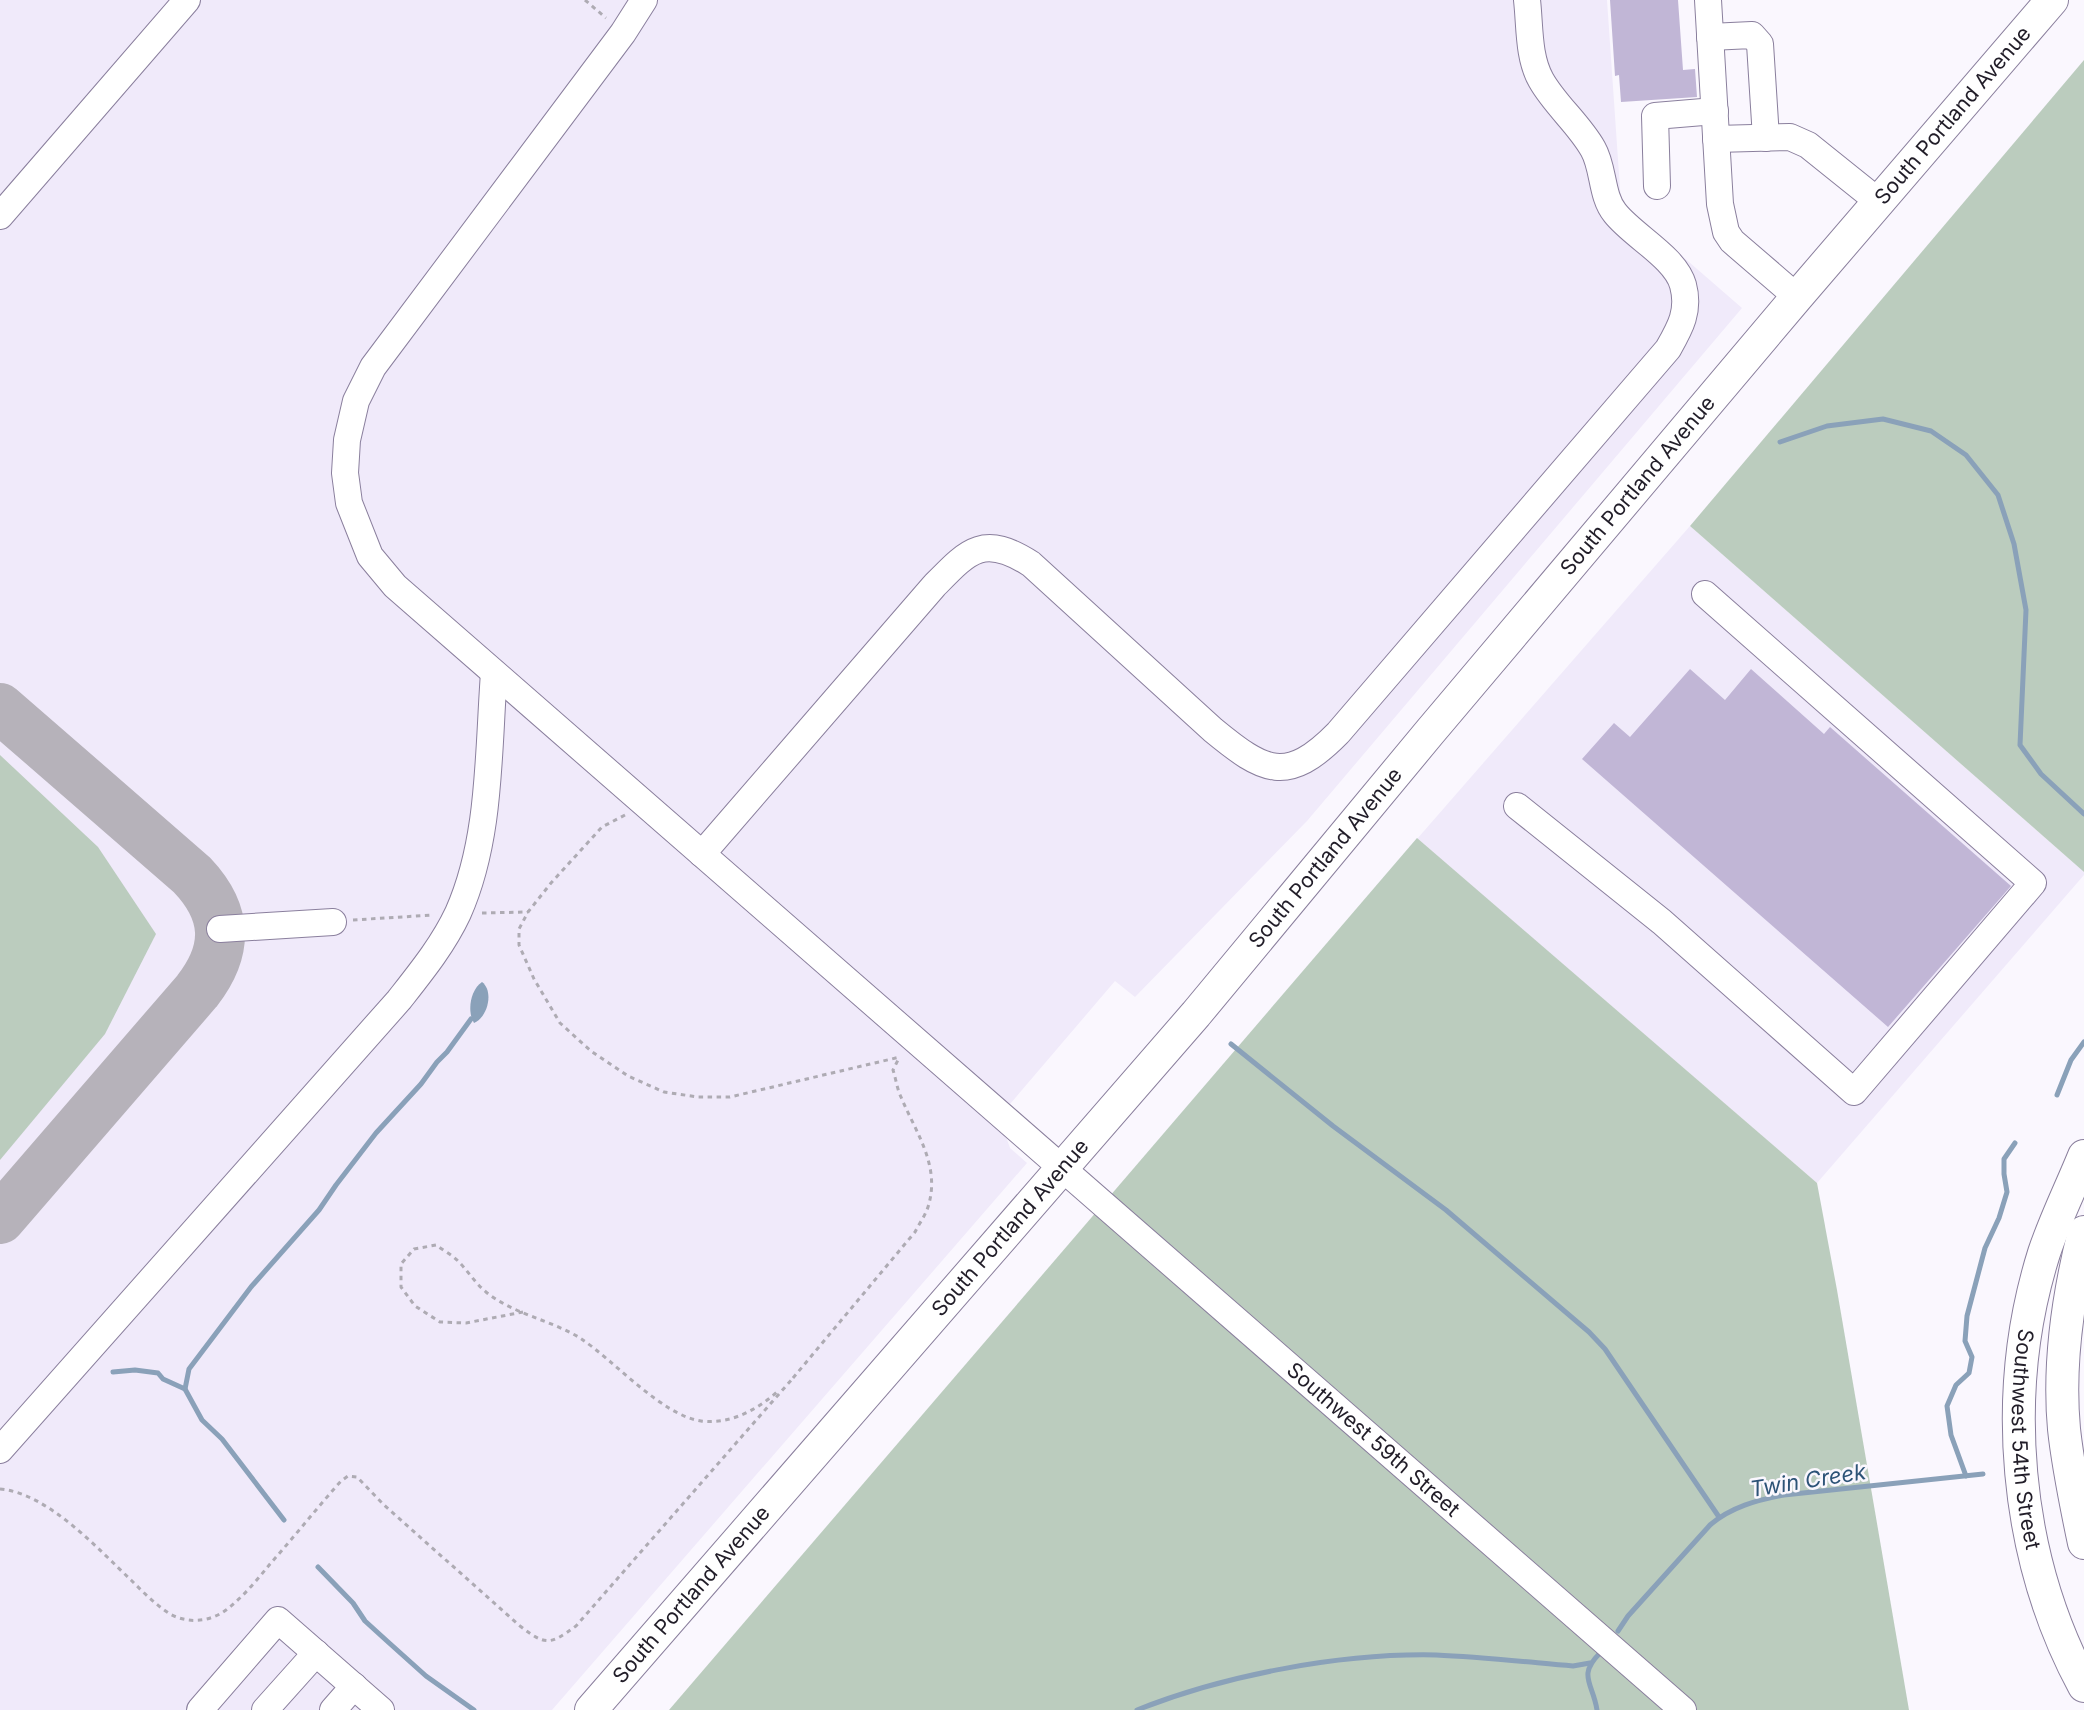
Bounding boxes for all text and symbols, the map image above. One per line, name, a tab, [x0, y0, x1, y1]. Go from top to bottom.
street label: South Portland Avenue	[1869, 21, 2036, 209]
street label: South Portland Avenue	[1555, 391, 1720, 580]
street label: South Portland Avenue	[1243, 762, 1407, 953]
street label: South Portland Avenue	[926, 1134, 1094, 1321]
street label: Southwest 54th Street	[2007, 1327, 2046, 1552]
street label: Southwest 59th Street	[1282, 1357, 1465, 1522]
water label: Twin Creek	[1748, 1458, 1869, 1502]
street label: South Portland Avenue	[607, 1500, 775, 1688]

